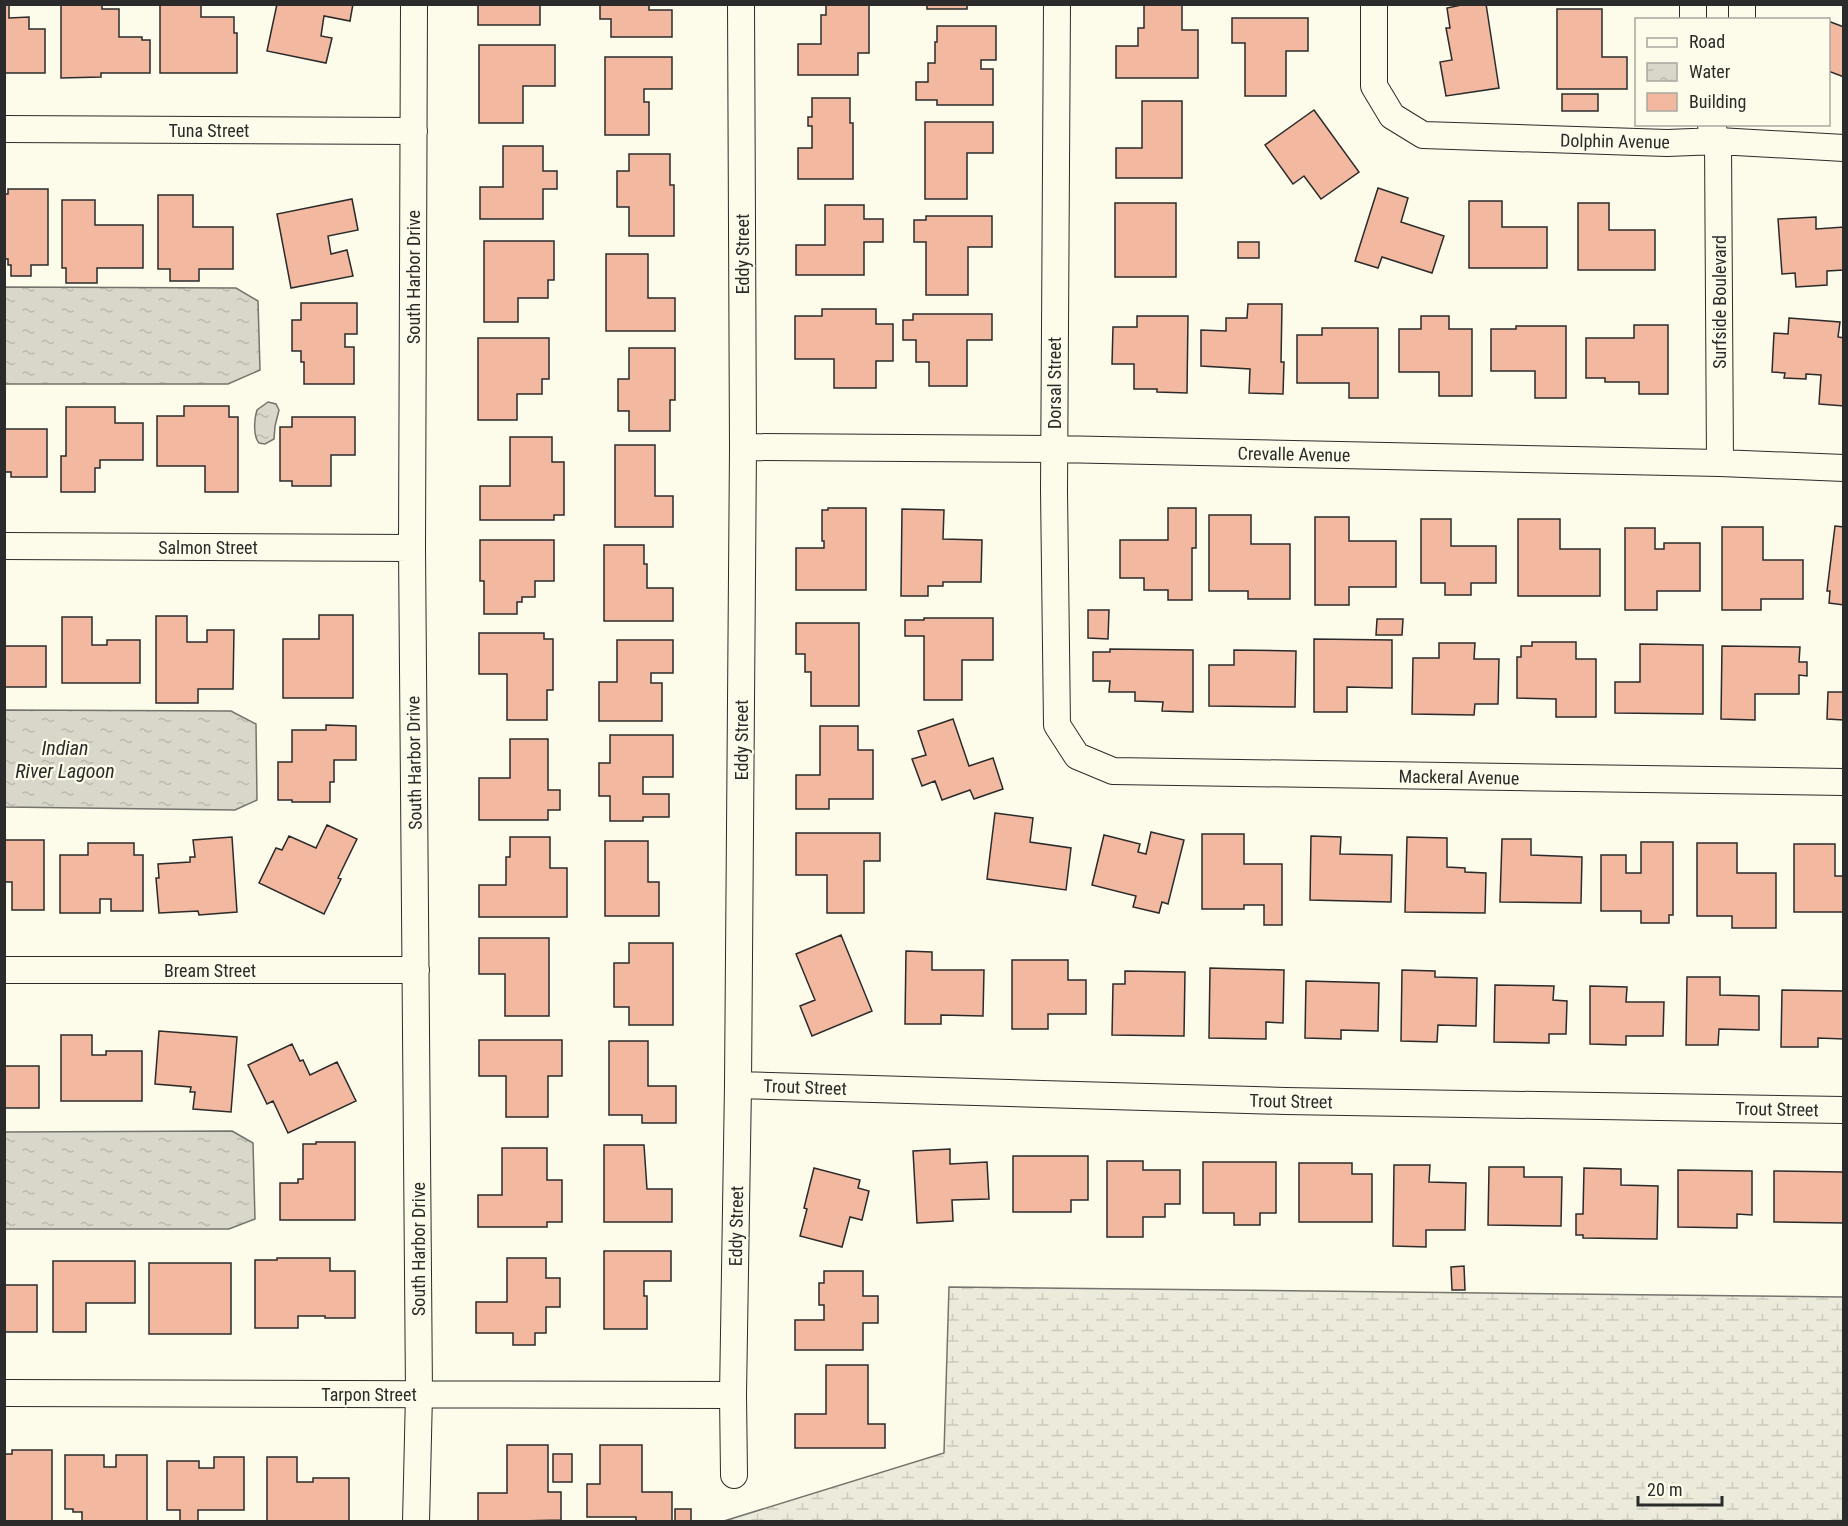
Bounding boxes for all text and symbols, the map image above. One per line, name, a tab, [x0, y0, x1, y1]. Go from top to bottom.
legend	[1635, 18, 1830, 126]
text: Road	[1689, 31, 1725, 52]
text: Water	[1689, 61, 1731, 82]
text: Building	[1689, 91, 1746, 112]
street label: Tuna Street	[169, 120, 249, 141]
street label: Dolphin Avenue	[1560, 130, 1670, 152]
street label: South Harbor Drive	[403, 210, 424, 344]
street label: Eddy Street	[732, 214, 753, 294]
street label: Surfside Boulevard	[1709, 235, 1730, 369]
street label: Dorsal Street	[1044, 337, 1065, 429]
street label: Crevalle Avenue	[1237, 443, 1351, 465]
street label: Salmon Street	[158, 537, 258, 558]
street label: South Harbor Drive	[402, 696, 426, 830]
street label: Eddy Street	[731, 700, 752, 780]
water label: Indian River Lagoon	[15, 736, 115, 783]
street label: Mackeral Avenue	[1398, 765, 1520, 789]
street label: Bream Street	[164, 960, 256, 981]
street label: Trout Street	[763, 1075, 847, 1099]
street label: Trout Street	[1249, 1090, 1333, 1112]
street label: Trout Street	[1735, 1098, 1819, 1120]
street label: South Harbor Drive	[408, 1182, 429, 1316]
street label: Eddy Street	[725, 1186, 747, 1266]
street label: Tarpon Street	[321, 1384, 417, 1405]
scale bar	[1638, 1469, 1722, 1507]
text: 20 m	[1647, 1479, 1682, 1500]

